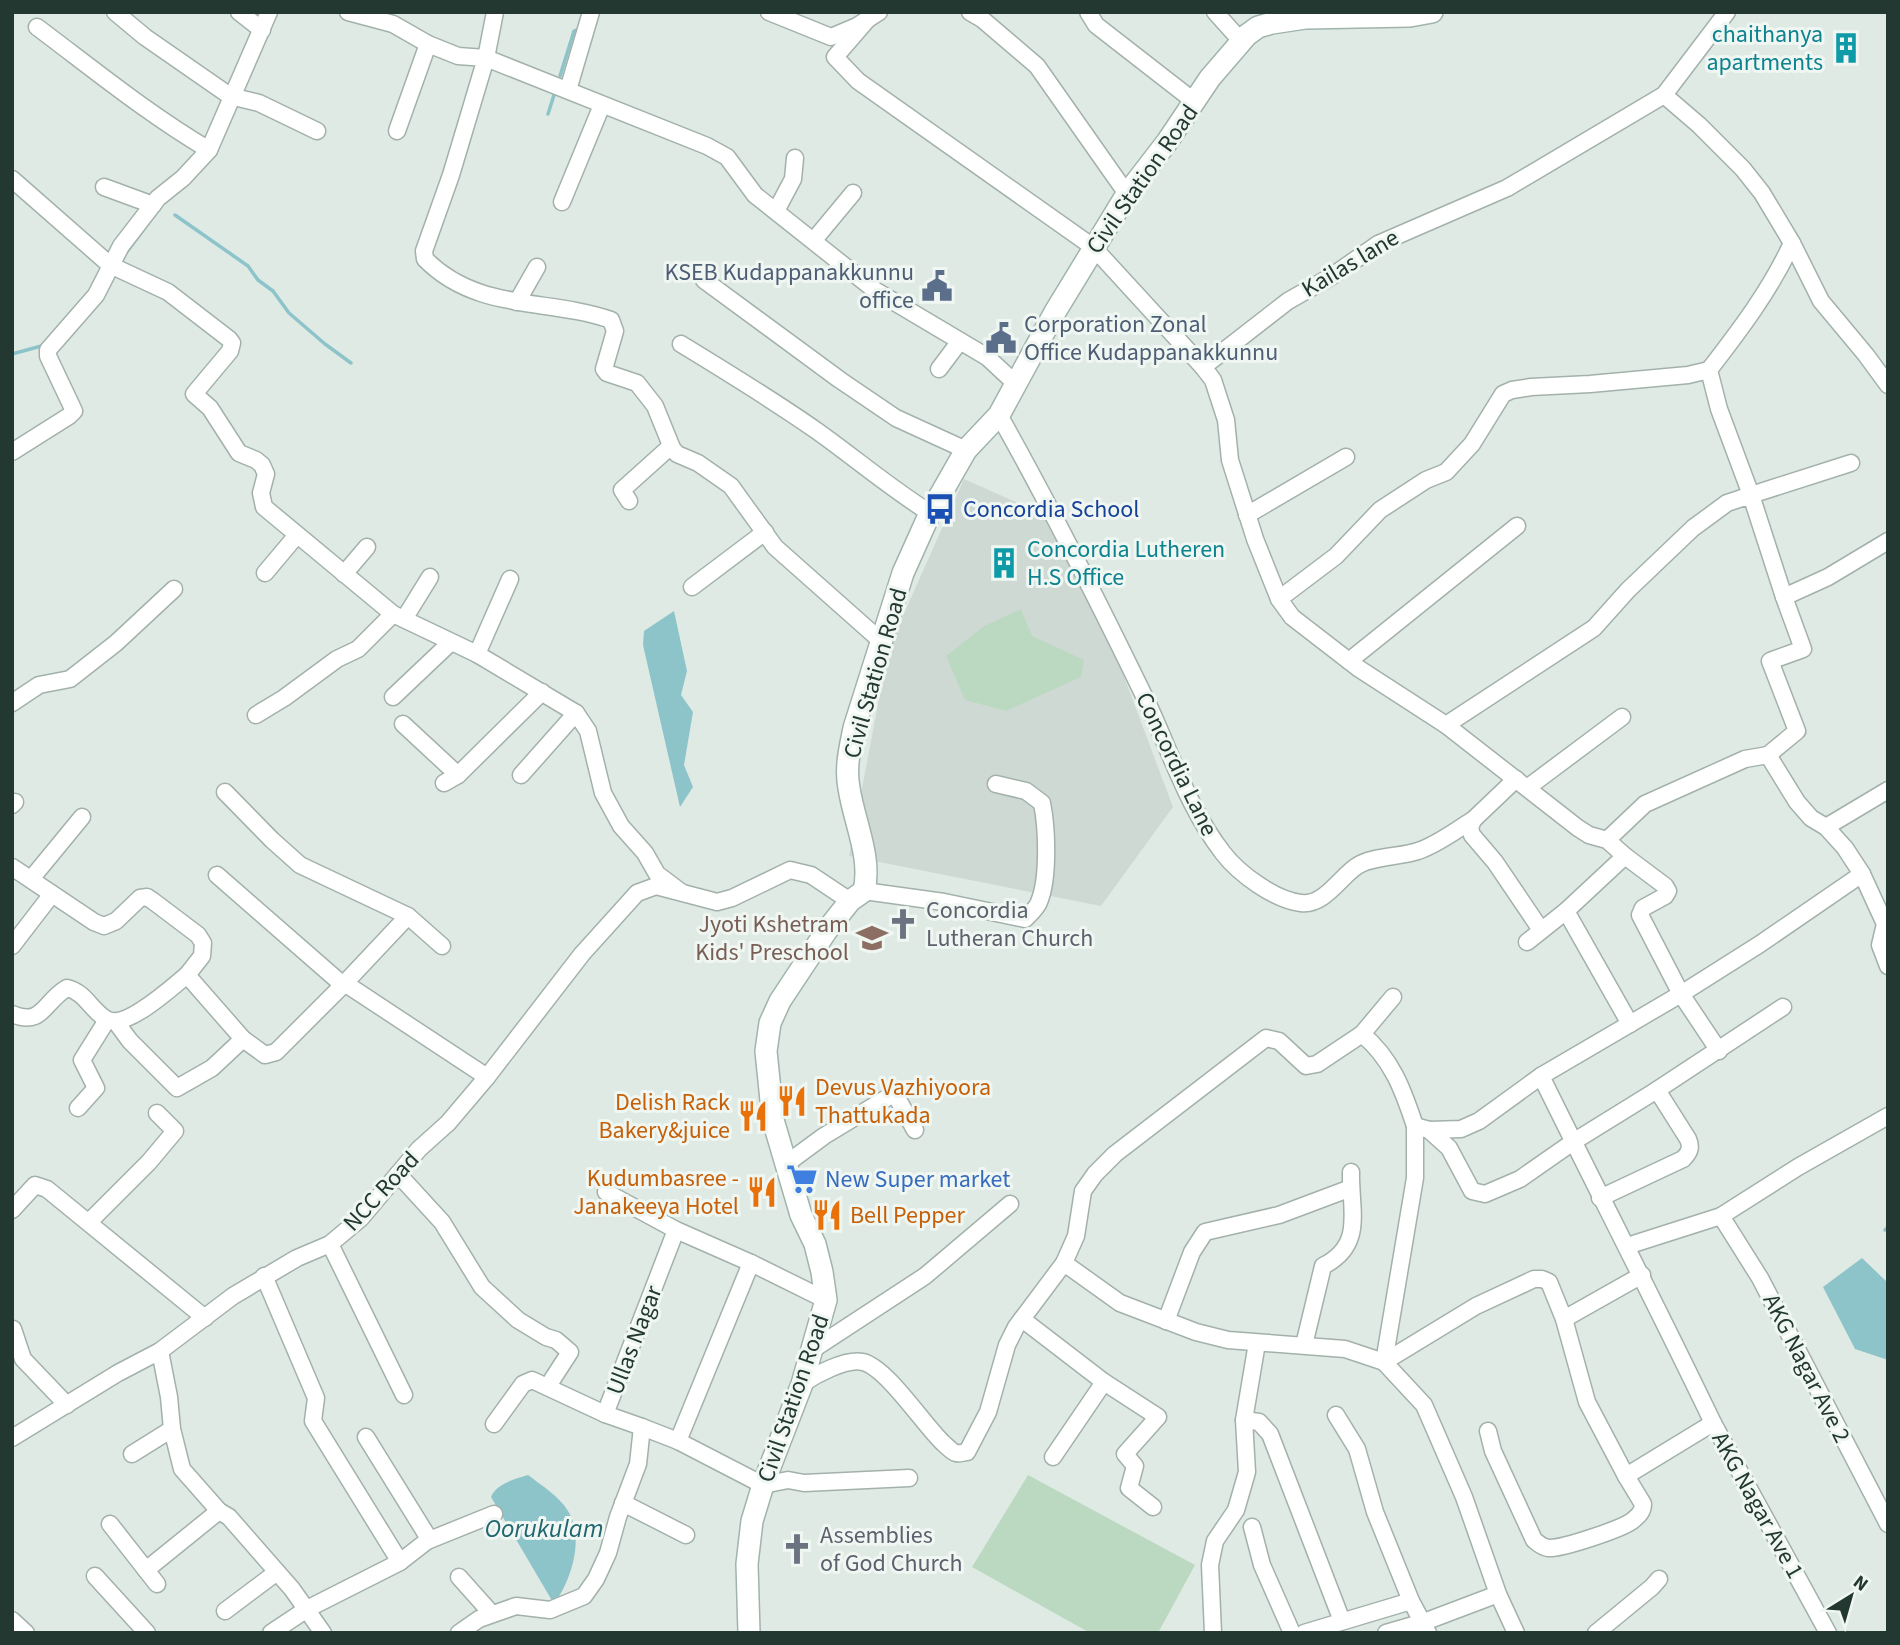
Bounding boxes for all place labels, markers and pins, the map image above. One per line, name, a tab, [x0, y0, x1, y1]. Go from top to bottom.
place label: chaithanya apartments	[1707, 17, 1823, 80]
building icon: chaithanya apartments	[1829, 31, 1863, 65]
place label: KSEB Kudappanakkunnu office	[664, 255, 914, 318]
public building icon: KSEB Kudappanakkunnu office	[920, 269, 954, 303]
place label: Corporation Zonal Office Kudappanakkunnu	[1024, 307, 1278, 370]
public building icon: Corporation Zonal Office Kudappanakkunnu	[984, 321, 1018, 355]
bus stop icon: Concordia School	[923, 492, 957, 526]
place label: Concordia School	[963, 492, 1139, 527]
place label: Concordia Lutheren H.S Office	[1027, 532, 1225, 595]
building icon: Concordia Lutheren H.S Office	[987, 546, 1021, 580]
place label: Concordia Lutheran Church	[926, 893, 1093, 956]
place label: Jyoti Kshetram Kids' Preschool	[695, 907, 849, 970]
church icon: Concordia Lutheran Church	[886, 907, 920, 941]
school or university icon: Jyoti Kshetram Kids' Preschool	[855, 921, 889, 955]
place label: Devus Vazhiyoora Thattukada	[815, 1070, 991, 1133]
restaurant icon: Devus Vazhiyoora Thattukada	[775, 1084, 809, 1118]
place label: Delish Rack Bakery&juice	[598, 1085, 730, 1148]
restaurant icon: Delish Rack Bakery&juice	[736, 1099, 770, 1133]
place label: Kudumbasree - Janakeeya Hotel	[573, 1161, 739, 1224]
supermarket icon: New Super market	[785, 1162, 819, 1196]
place label: New Super market	[825, 1162, 1010, 1197]
restaurant icon: Kudumbasree - Janakeeya Hotel	[745, 1175, 779, 1209]
restaurant icon: Bell Pepper	[810, 1198, 844, 1232]
place label: Bell Pepper	[850, 1198, 966, 1233]
place label: Assemblies of God Church	[820, 1518, 963, 1581]
church icon: Assemblies of God Church	[780, 1532, 814, 1566]

